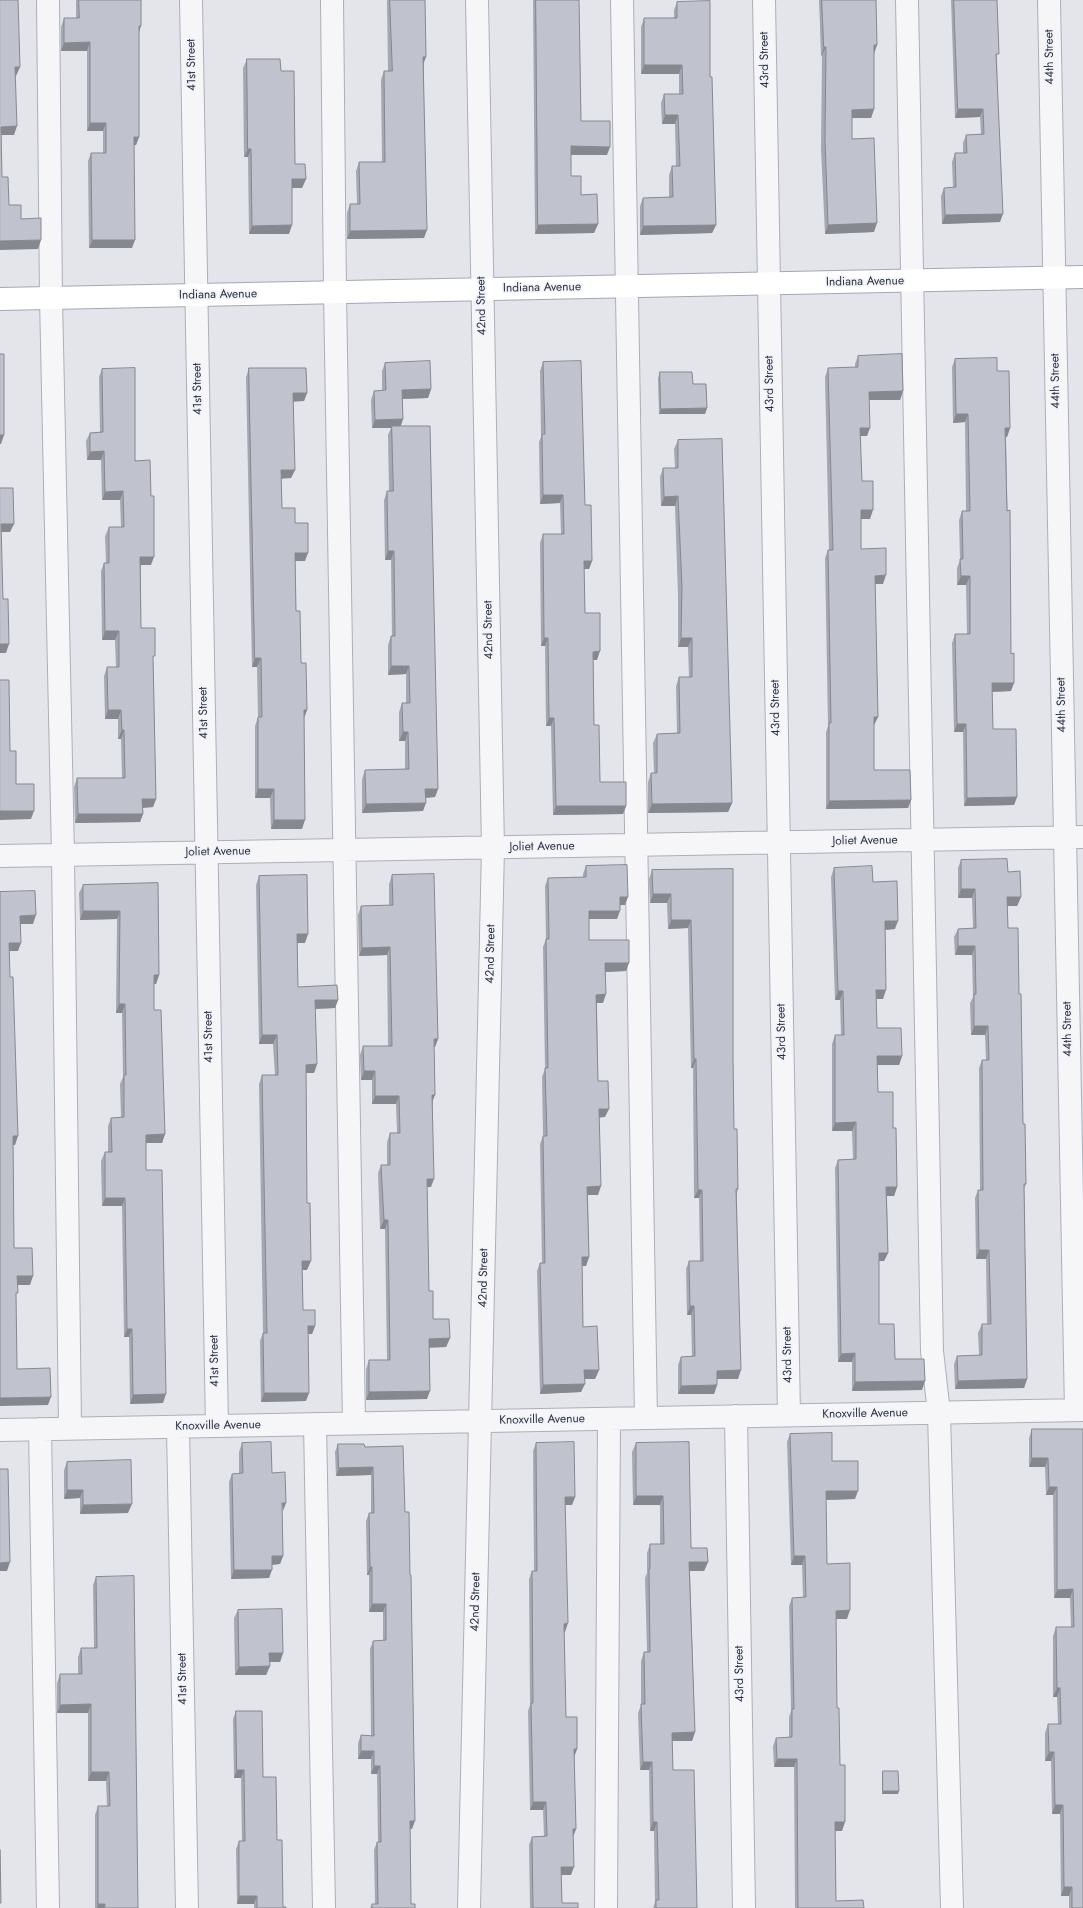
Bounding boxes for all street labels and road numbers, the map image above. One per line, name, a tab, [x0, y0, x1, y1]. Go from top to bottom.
street label: 44th Street	[1042, 29, 1058, 85]
street label: 43rd Street	[757, 32, 773, 88]
street label: 41st Street	[184, 39, 200, 91]
street label: Indiana Avenue	[826, 274, 904, 290]
street label: 42nd Street	[474, 276, 490, 336]
street label: Indiana Avenue	[503, 280, 581, 296]
street label: Indiana Avenue	[179, 287, 257, 303]
street label: 44th Street	[1048, 353, 1064, 409]
street label: 43rd Street	[762, 356, 778, 412]
street label: 41st Street	[190, 363, 206, 415]
street label: 42nd Street	[481, 600, 497, 660]
street label: 44th Street	[1054, 677, 1070, 733]
street label: 43rd Street	[768, 680, 784, 736]
street label: 41st Street	[196, 687, 212, 739]
street label: Joliet Avenue	[832, 833, 898, 849]
street label: Joliet Avenue	[509, 839, 575, 855]
street label: Joliet Avenue	[185, 844, 251, 860]
street label: 42nd Street	[483, 924, 499, 984]
street label: 44th Street	[1060, 1001, 1076, 1057]
street label: 43rd Street	[774, 1004, 790, 1060]
street label: 41st Street	[201, 1011, 217, 1063]
street label: 42nd Street	[476, 1248, 492, 1308]
street label: 43rd Street	[780, 1327, 796, 1383]
street label: 41st Street	[207, 1335, 223, 1387]
street label: Knoxville Avenue	[822, 1406, 908, 1422]
street label: Knoxville Avenue	[499, 1412, 585, 1428]
street label: Knoxville Avenue	[175, 1418, 261, 1434]
street label: 42nd Street	[468, 1572, 484, 1632]
street label: 43rd Street	[732, 1646, 748, 1702]
street label: 41st Street	[175, 1653, 191, 1705]

